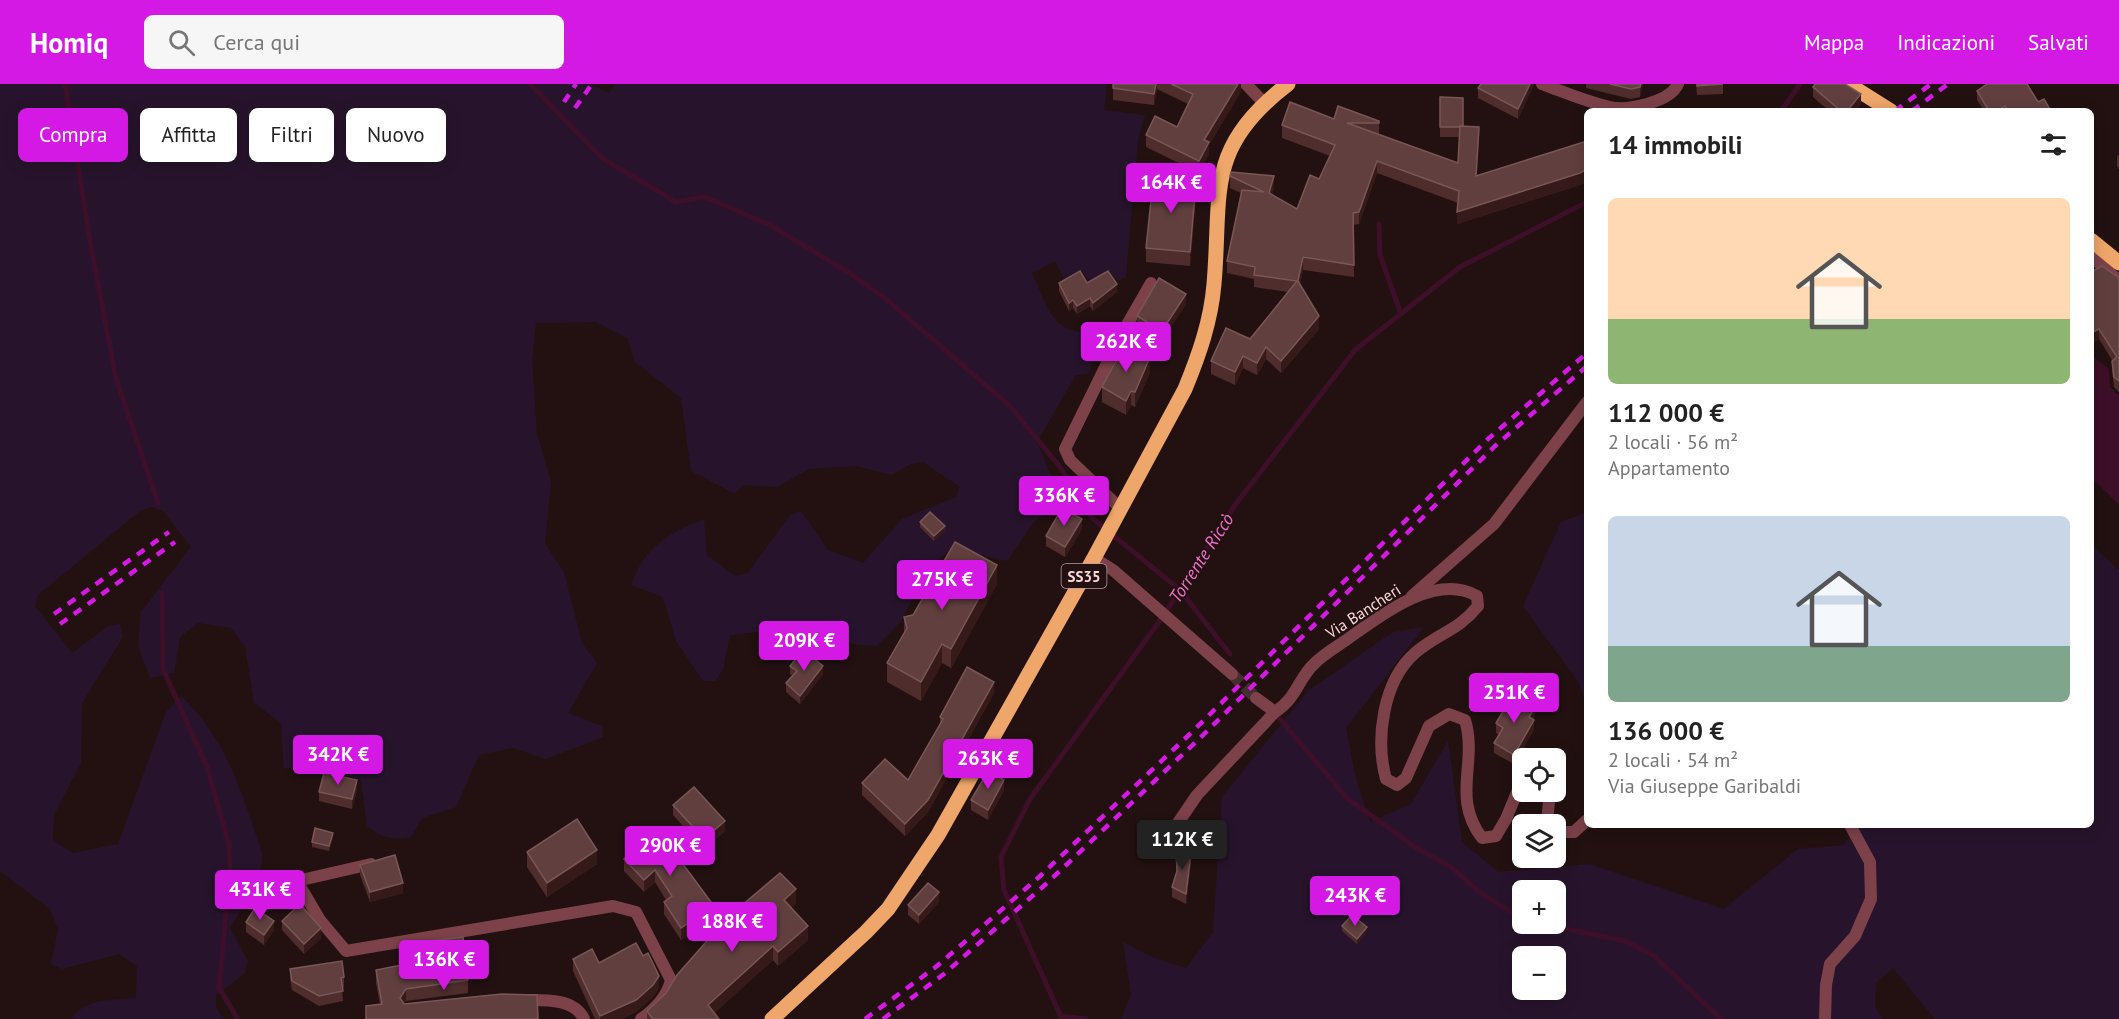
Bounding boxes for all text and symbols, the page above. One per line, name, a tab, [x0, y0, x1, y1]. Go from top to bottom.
search box	[144, 15, 564, 69]
text: Homiq	[30, 24, 108, 61]
icon: search	[165, 26, 198, 59]
text: Cerca qui	[213, 28, 300, 56]
text: Mappa	[1804, 29, 1864, 56]
text: Indicazioni	[1897, 29, 1995, 56]
text: Salvati	[2028, 29, 2089, 56]
chip: Compra	[18, 108, 128, 162]
chip: Affitta	[140, 108, 237, 162]
chip: Filtri	[249, 108, 334, 162]
chip: Nuovo	[346, 108, 446, 162]
text: 14 immobili	[1608, 128, 1742, 161]
icon: filters	[2037, 128, 2070, 161]
pin: 164K €	[1122, 163, 1220, 214]
text: 164K €	[1140, 169, 1202, 195]
icon: home	[1785, 237, 1893, 345]
pin: 262K €	[1077, 322, 1175, 373]
text: 262K €	[1095, 328, 1157, 354]
text: 112 000 €	[1608, 396, 1724, 429]
text: 2 locali · 56 m²	[1608, 429, 1738, 455]
text: Appartamento	[1608, 455, 1730, 481]
pin: 336K €	[1015, 476, 1113, 527]
text: 336K €	[1033, 482, 1095, 508]
water label: Torrente Riccò	[1163, 509, 1239, 607]
icon: home	[1785, 555, 1893, 663]
pin: 275K €	[893, 560, 991, 611]
road number: SS35	[1062, 564, 1106, 588]
text: 275K €	[911, 566, 973, 592]
street label: Via Bancheri	[1321, 579, 1404, 643]
pin: 209K €	[755, 621, 853, 672]
text: 209K €	[773, 627, 835, 653]
pin: 251K €	[1465, 673, 1563, 724]
text: 251K €	[1483, 679, 1545, 705]
text: 136 000 €	[1608, 714, 1724, 747]
pin: 342K €	[289, 735, 387, 786]
pin: 263K €	[939, 739, 1037, 790]
text: 342K €	[307, 741, 369, 767]
text: 263K €	[957, 745, 1019, 771]
text: 2 locali · 54 m²	[1608, 747, 1738, 773]
map controls	[1512, 748, 1566, 1000]
button: locate	[1512, 748, 1566, 802]
text: Via Giuseppe Garibaldi	[1608, 773, 1801, 799]
button: layers	[1512, 814, 1566, 868]
pin: 112K €	[1133, 820, 1231, 871]
pin: 290K €	[621, 826, 719, 877]
text: 112K €	[1151, 826, 1213, 852]
text: 290K €	[639, 832, 701, 858]
pin: 431K €	[211, 870, 309, 921]
text: 431K €	[229, 876, 291, 902]
pin: 243K €	[1306, 876, 1404, 927]
button: +	[1512, 880, 1566, 934]
text: 243K €	[1324, 882, 1386, 908]
pin: 188K €	[683, 902, 781, 953]
text: 188K €	[701, 908, 763, 934]
pin: 136K €	[395, 940, 493, 991]
text: 136K €	[413, 946, 475, 972]
button: −	[1512, 946, 1566, 1000]

